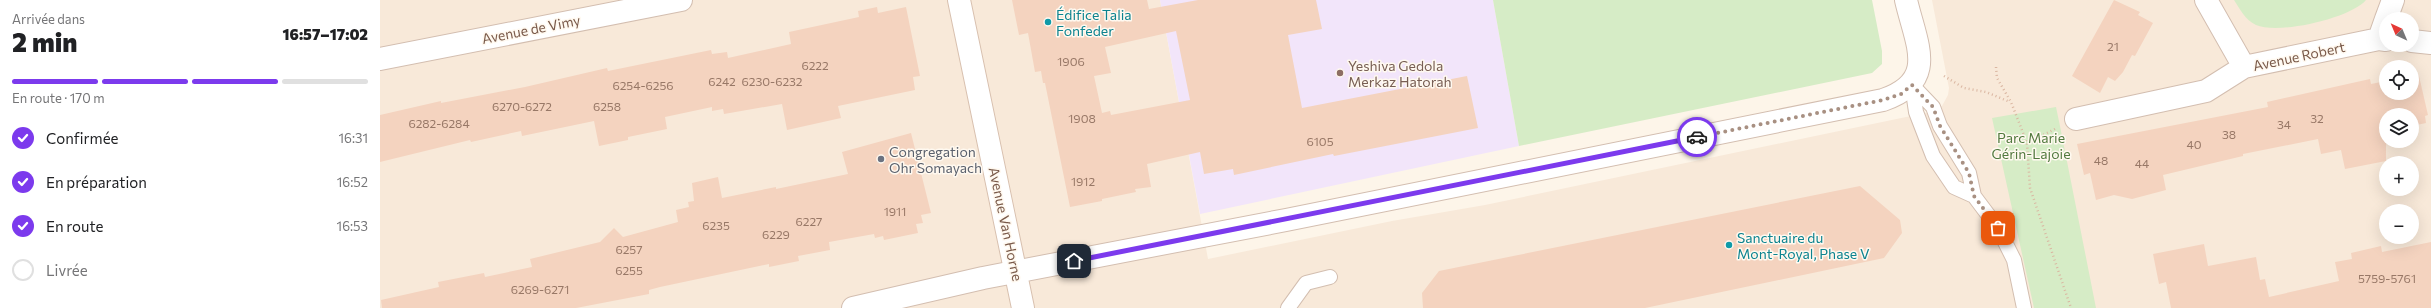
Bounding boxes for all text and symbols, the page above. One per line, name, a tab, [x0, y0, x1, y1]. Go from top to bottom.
place label: Édifice Talia Fonfeder	[1056, 6, 1132, 39]
text: Arrivée dans	[12, 11, 85, 27]
street label: Avenue de Vimy	[480, 11, 582, 47]
north arrow	[2379, 12, 2419, 52]
map controls	[2379, 12, 2419, 244]
marker: Édifice Talia Fonfeder	[1043, 17, 1053, 27]
text: 16:57–17:02	[283, 25, 368, 43]
text: 2 min	[12, 26, 77, 57]
street label: Avenue Robert	[2251, 38, 2347, 74]
house number: 21	[2107, 39, 2119, 53]
house number: 1906	[1057, 54, 1085, 68]
place label: Yeshiva Gedola Merkaz Hatorah	[1348, 57, 1452, 90]
house number: 6222	[801, 58, 829, 72]
button: locate	[2379, 60, 2419, 100]
marker: Yeshiva Gedola Merkaz Hatorah	[1335, 68, 1345, 78]
house number: 6242	[708, 74, 736, 88]
house number: 6230-6232	[741, 74, 803, 88]
house number: 6254-6256	[612, 78, 674, 92]
text: En route · 170 m	[12, 90, 105, 106]
house number: 6270-6272	[492, 99, 552, 113]
house number: 6258	[593, 99, 621, 113]
button: layers	[2379, 108, 2419, 148]
house number: 1908	[1068, 111, 1096, 125]
house number: 32	[2310, 111, 2324, 125]
house number: 6282-6284	[408, 116, 470, 130]
courier	[1677, 117, 1717, 157]
house number: 34	[2277, 117, 2291, 131]
icon: car	[1686, 126, 1708, 148]
icon: check	[12, 127, 34, 149]
house number: 38	[2222, 127, 2236, 141]
text: Confirmée	[46, 129, 119, 147]
park label: Parc Marie Gérin-Lajoie	[1991, 129, 2071, 162]
text: 16:31	[339, 130, 368, 146]
house number: 6105	[1306, 134, 1334, 148]
house number: 40	[2186, 137, 2202, 151]
place label: Congregation Ohr Somayach	[889, 143, 982, 176]
house number: 48	[2094, 153, 2108, 167]
marker: Congregation Ohr Somayach	[876, 154, 886, 164]
house number: 44	[2135, 156, 2149, 170]
button: +	[2379, 156, 2419, 196]
street label: Avenue Van Horne	[986, 165, 1026, 283]
icon: check	[12, 171, 34, 193]
text: En préparation	[46, 173, 147, 191]
text: 16:52	[337, 174, 368, 190]
house number: 1912	[1071, 174, 1095, 188]
house number: 1911	[884, 204, 906, 218]
button: −	[2379, 204, 2419, 244]
pin	[1981, 211, 2015, 245]
house number: 6227	[796, 214, 822, 228]
icon: check	[12, 215, 34, 237]
text: En route	[46, 217, 103, 235]
icon: bag	[1987, 217, 2009, 239]
text: 16:53	[337, 218, 368, 234]
house number: 6235	[702, 218, 730, 232]
house number: 6229	[762, 227, 790, 241]
place label: Sanctuaire du Mont-Royal, Phase V	[1737, 229, 1870, 262]
marker: Sanctuaire du Mont-Royal, Phase V	[1724, 240, 1734, 250]
house number: 6257	[615, 242, 643, 256]
pin	[1057, 244, 1091, 278]
icon: home	[1063, 250, 1085, 272]
text: Livrée	[46, 261, 88, 279]
house number: 6255	[615, 263, 643, 277]
house number: 5759-5761	[2358, 271, 2416, 285]
house number: 6269-6271	[511, 282, 569, 296]

